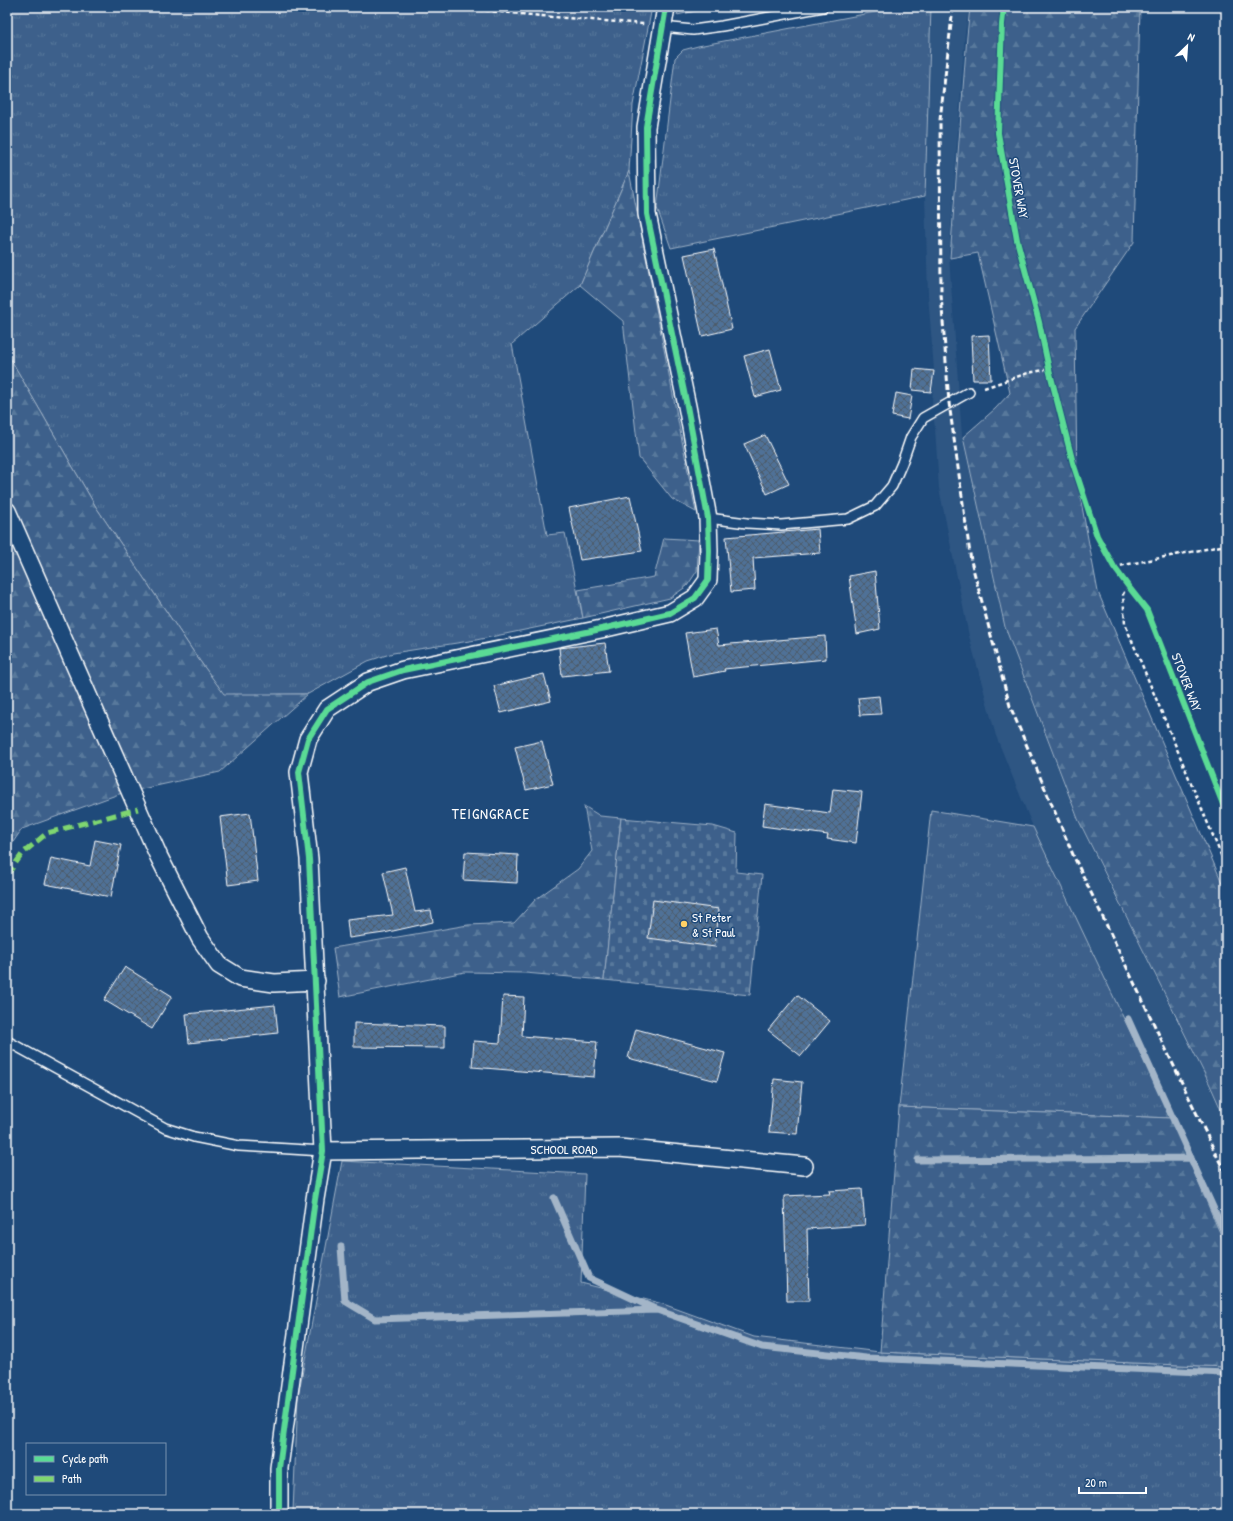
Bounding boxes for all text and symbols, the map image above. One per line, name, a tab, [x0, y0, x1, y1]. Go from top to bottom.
north arrow	[1167, 26, 1207, 66]
text: N	[1186, 29, 1197, 45]
street label: STOVER WAY	[1005, 156, 1033, 220]
street label: STOVER WAY	[1168, 650, 1206, 714]
district label: TEIGNGRACE	[452, 803, 530, 824]
place label: St Peter & St Paul	[692, 908, 736, 941]
marker: St Peter & St Paul	[679, 919, 689, 929]
street label: SCHOOL ROAD	[530, 1140, 598, 1158]
legend	[26, 1443, 166, 1495]
text: Cycle path	[62, 1450, 108, 1467]
scale bar	[1079, 1469, 1146, 1495]
text: Path	[62, 1470, 82, 1487]
text: 20 m	[1085, 1474, 1107, 1491]

